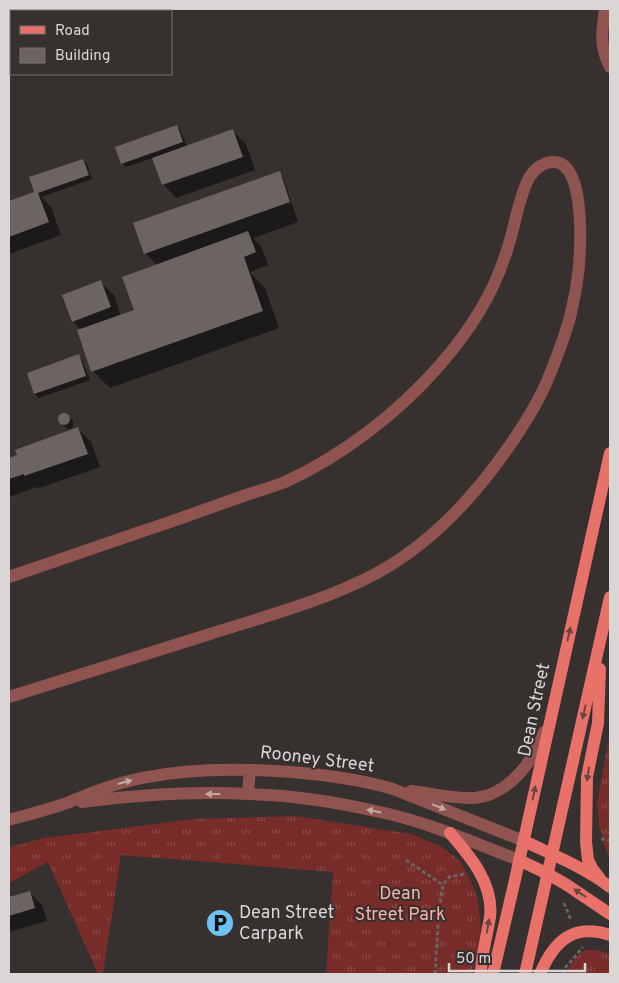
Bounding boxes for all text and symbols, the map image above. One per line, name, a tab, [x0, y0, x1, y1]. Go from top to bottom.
legend	[10, 10, 172, 75]
text: Road	[55, 22, 90, 41]
text: Building	[55, 47, 110, 66]
one-way arrow	[565, 627, 573, 642]
street label: Dean Street	[514, 661, 556, 759]
one-way arrow	[580, 705, 588, 720]
street label: Rooney Street	[259, 742, 375, 778]
one-way arrow	[584, 766, 592, 782]
one-way arrow	[117, 778, 132, 786]
one-way arrow	[530, 785, 538, 800]
one-way arrow	[205, 790, 221, 798]
one-way arrow	[431, 804, 446, 811]
one-way arrow	[366, 806, 382, 814]
park label: Dean Street Park	[355, 883, 445, 927]
one-way arrow	[573, 888, 587, 898]
place label: Dean Street Carpark	[239, 902, 334, 946]
parking icon: Dean Street Carpark	[205, 908, 235, 938]
one-way arrow	[484, 919, 492, 934]
scale bar	[449, 940, 585, 972]
text: 50 m	[456, 950, 491, 969]

